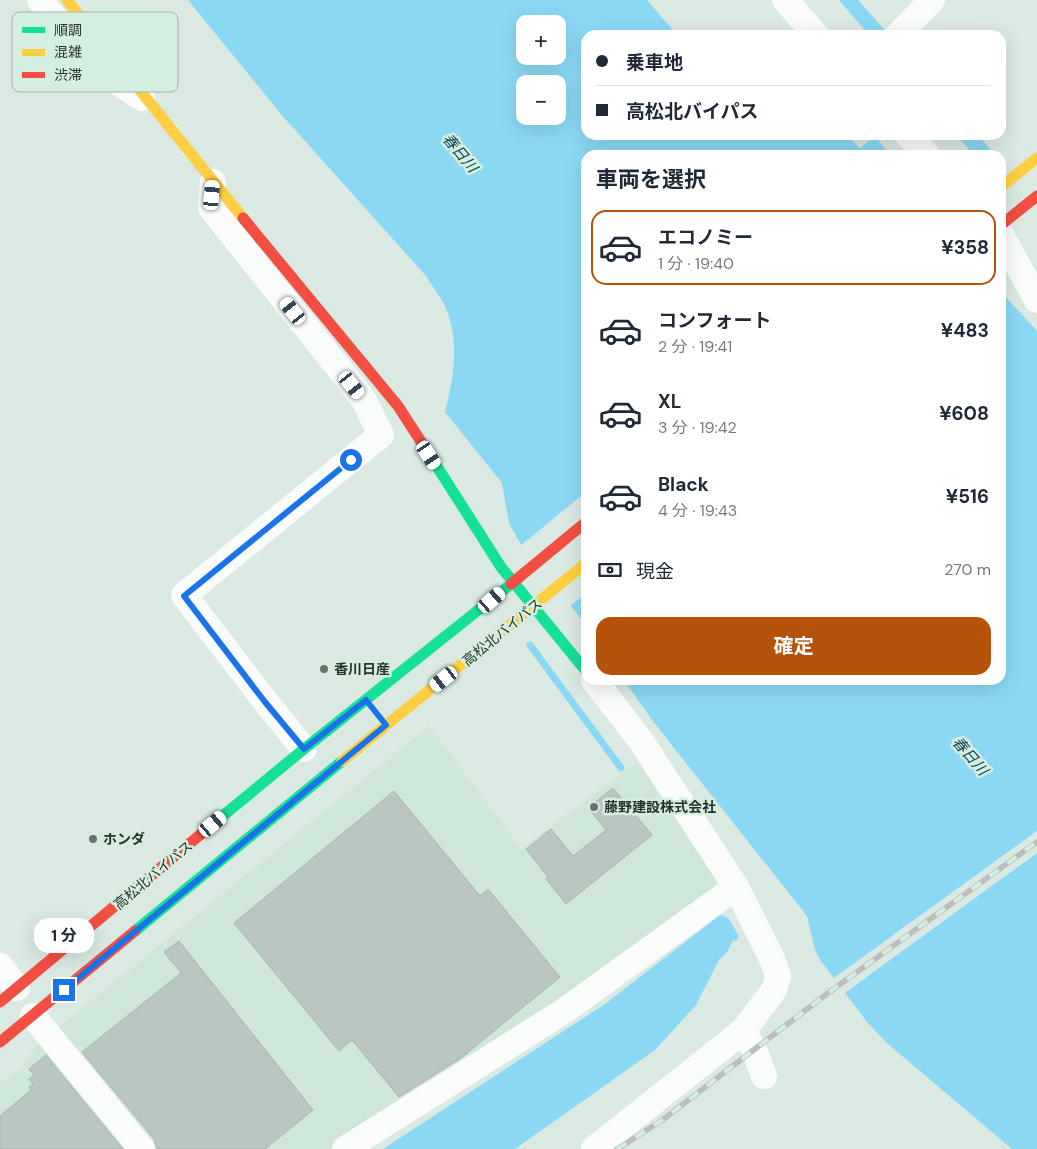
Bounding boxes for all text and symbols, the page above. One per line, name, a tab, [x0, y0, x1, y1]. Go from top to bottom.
legend	[12, 12, 178, 92]
map controls	[516, 15, 566, 125]
button: +	[516, 15, 566, 65]
text: 順調	[54, 21, 82, 39]
text: 混雑	[54, 43, 82, 61]
text: 乗車地	[626, 50, 683, 75]
text: 渋滞	[54, 66, 82, 84]
button: −	[516, 75, 566, 125]
text: 高松北バイパス	[626, 99, 759, 124]
water label: 春日川	[438, 129, 483, 178]
text: 車両を選択	[596, 165, 706, 194]
car	[203, 179, 220, 211]
icon: car	[598, 225, 643, 270]
text: エコノミー	[658, 225, 753, 250]
text: ¥358	[941, 235, 989, 260]
text: 1 分 · 19:40	[658, 253, 734, 274]
car	[277, 295, 308, 327]
icon: car	[598, 308, 643, 353]
text: コンフォート	[658, 308, 771, 333]
text: ¥483	[941, 318, 989, 343]
text: 2 分 · 19:41	[658, 336, 732, 357]
car	[336, 369, 367, 401]
text: XL	[658, 389, 681, 414]
icon: car	[598, 391, 643, 436]
text: ¥608	[939, 401, 989, 426]
text: 3 分 · 19:42	[658, 417, 737, 438]
car	[414, 438, 443, 472]
route start	[340, 449, 362, 471]
text: Black	[658, 472, 709, 497]
icon: car	[598, 474, 643, 519]
text: ¥516	[946, 484, 989, 509]
text: 4 分 · 19:43	[658, 500, 737, 521]
icon: cash	[596, 556, 624, 584]
text: 現金	[636, 559, 674, 584]
text: 270 m	[944, 559, 991, 580]
car	[475, 584, 508, 616]
street label: 高松北バイパス	[458, 594, 546, 670]
button: 確定	[596, 617, 991, 675]
place label: 香川日産	[334, 660, 390, 678]
marker: 香川日産	[318, 663, 330, 675]
car	[427, 664, 460, 694]
water label: 春日川	[948, 732, 994, 781]
place label: 藤野建設株式会社	[604, 798, 716, 816]
marker: 藤野建設株式会社	[588, 801, 600, 813]
car	[196, 809, 229, 839]
place label: ホンダ	[103, 830, 145, 848]
marker: ホンダ	[87, 833, 99, 845]
street label: 高松北バイパス	[110, 837, 196, 913]
callout: 1 分	[34, 918, 94, 952]
text: 1 分	[51, 925, 77, 946]
route end	[53, 979, 75, 1001]

